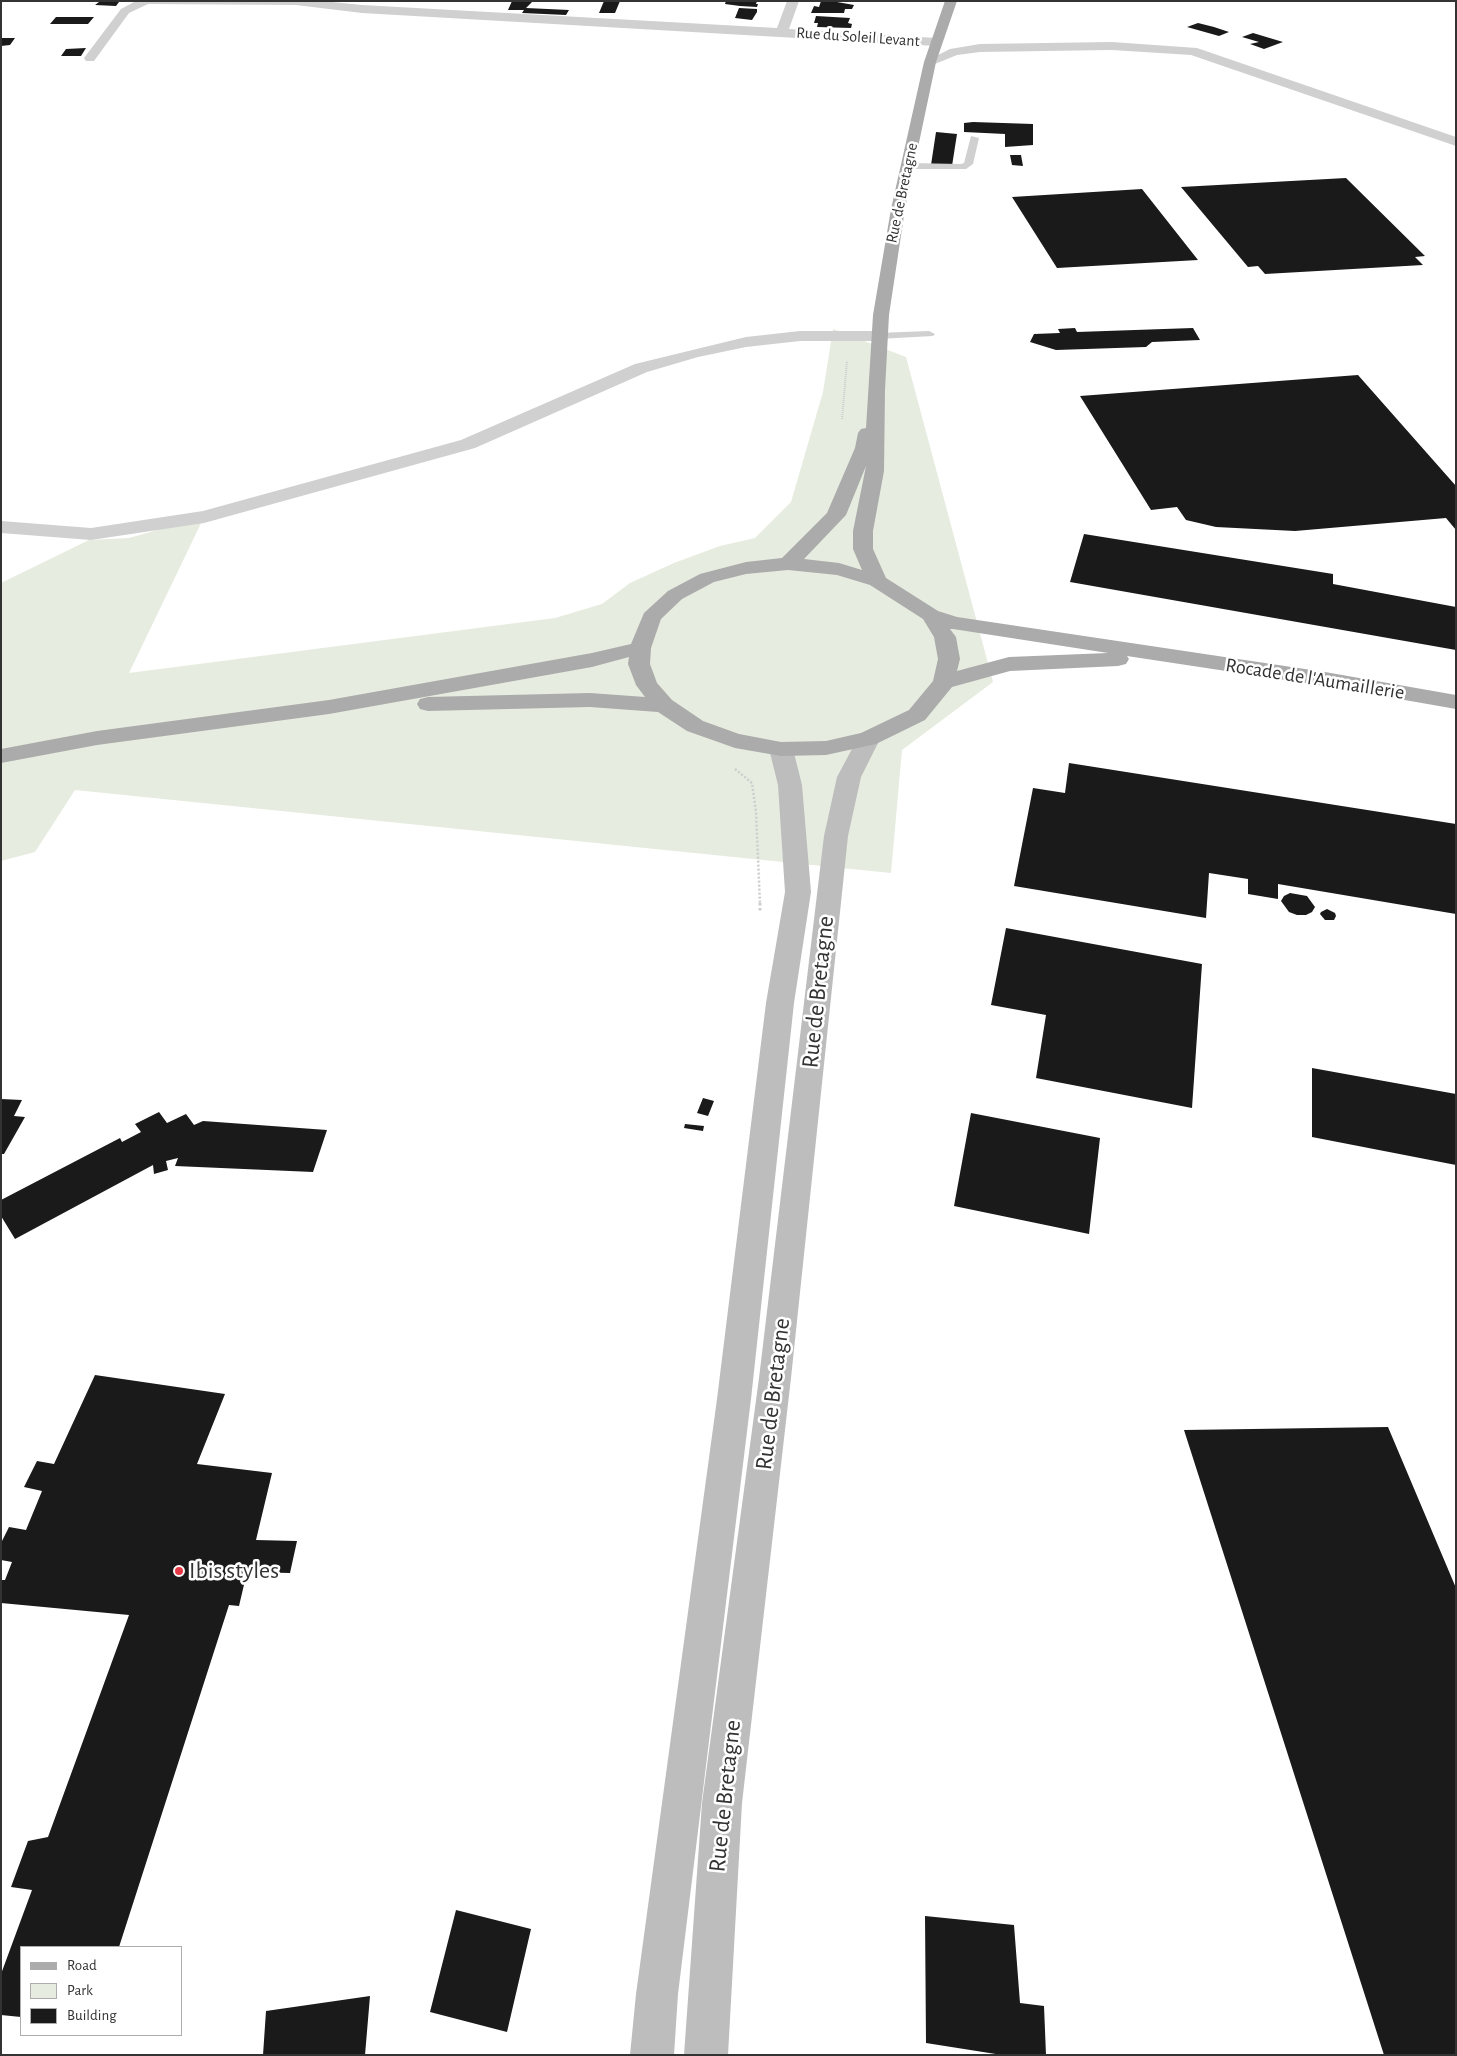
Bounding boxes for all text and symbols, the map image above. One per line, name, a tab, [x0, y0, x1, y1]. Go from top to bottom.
street label: Rue du Soleil Levant	[796, 23, 920, 51]
street label: Rue de Bretagne	[882, 141, 922, 245]
street label: Rocade de l'Aumaillerie	[1224, 653, 1406, 705]
street label: Rue de Bretagne	[796, 914, 840, 1070]
street label: Rue de Bretagne	[749, 1316, 797, 1472]
place label: Ibis styles	[189, 1557, 279, 1585]
marker: Ibis styles	[173, 1565, 185, 1577]
street label: Rue de Bretagne	[703, 1718, 747, 1874]
legend	[20, 1946, 182, 2036]
text: Road	[67, 1958, 97, 1973]
text: Park	[67, 1983, 93, 1998]
text: Building	[67, 2008, 117, 2023]

